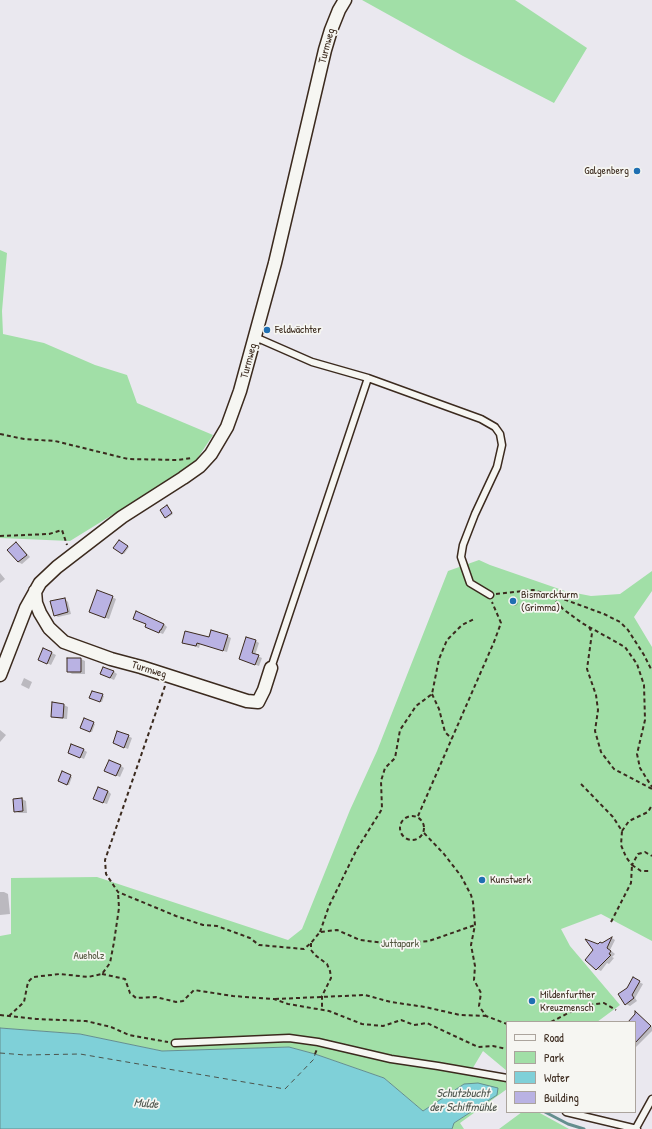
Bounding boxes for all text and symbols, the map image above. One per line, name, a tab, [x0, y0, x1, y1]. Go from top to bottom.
street label: Turmweg	[316, 27, 338, 65]
place label: Galgenberg	[584, 164, 629, 178]
marker: Galgenberg	[632, 166, 642, 176]
place label: Feldwächter	[275, 323, 321, 337]
marker: Feldwächter	[262, 325, 272, 335]
street label: Turmweg	[238, 342, 260, 380]
place label: Bismarckturm (Grimma)	[521, 588, 578, 614]
marker: Bismarckturm (Grimma)	[508, 596, 518, 606]
street label: Turmweg	[130, 658, 168, 682]
place label: Kunstwerk	[490, 873, 531, 887]
marker: Kunstwerk	[477, 875, 487, 885]
park label: Juttapark	[381, 937, 419, 951]
park label: Aueholz	[74, 949, 104, 963]
place label: Mildenfurther Kreuzmensch	[540, 988, 595, 1014]
marker: Mildenfurther Kreuzmensch	[527, 996, 537, 1006]
legend	[506, 1021, 636, 1113]
text: Road	[544, 1029, 564, 1046]
text: Park	[544, 1049, 564, 1066]
text: Water	[544, 1069, 570, 1086]
water label: Schutzbucht der Schiffmühle	[430, 1087, 496, 1115]
text: Building	[544, 1089, 579, 1106]
water label: Mulde	[133, 1096, 159, 1112]

